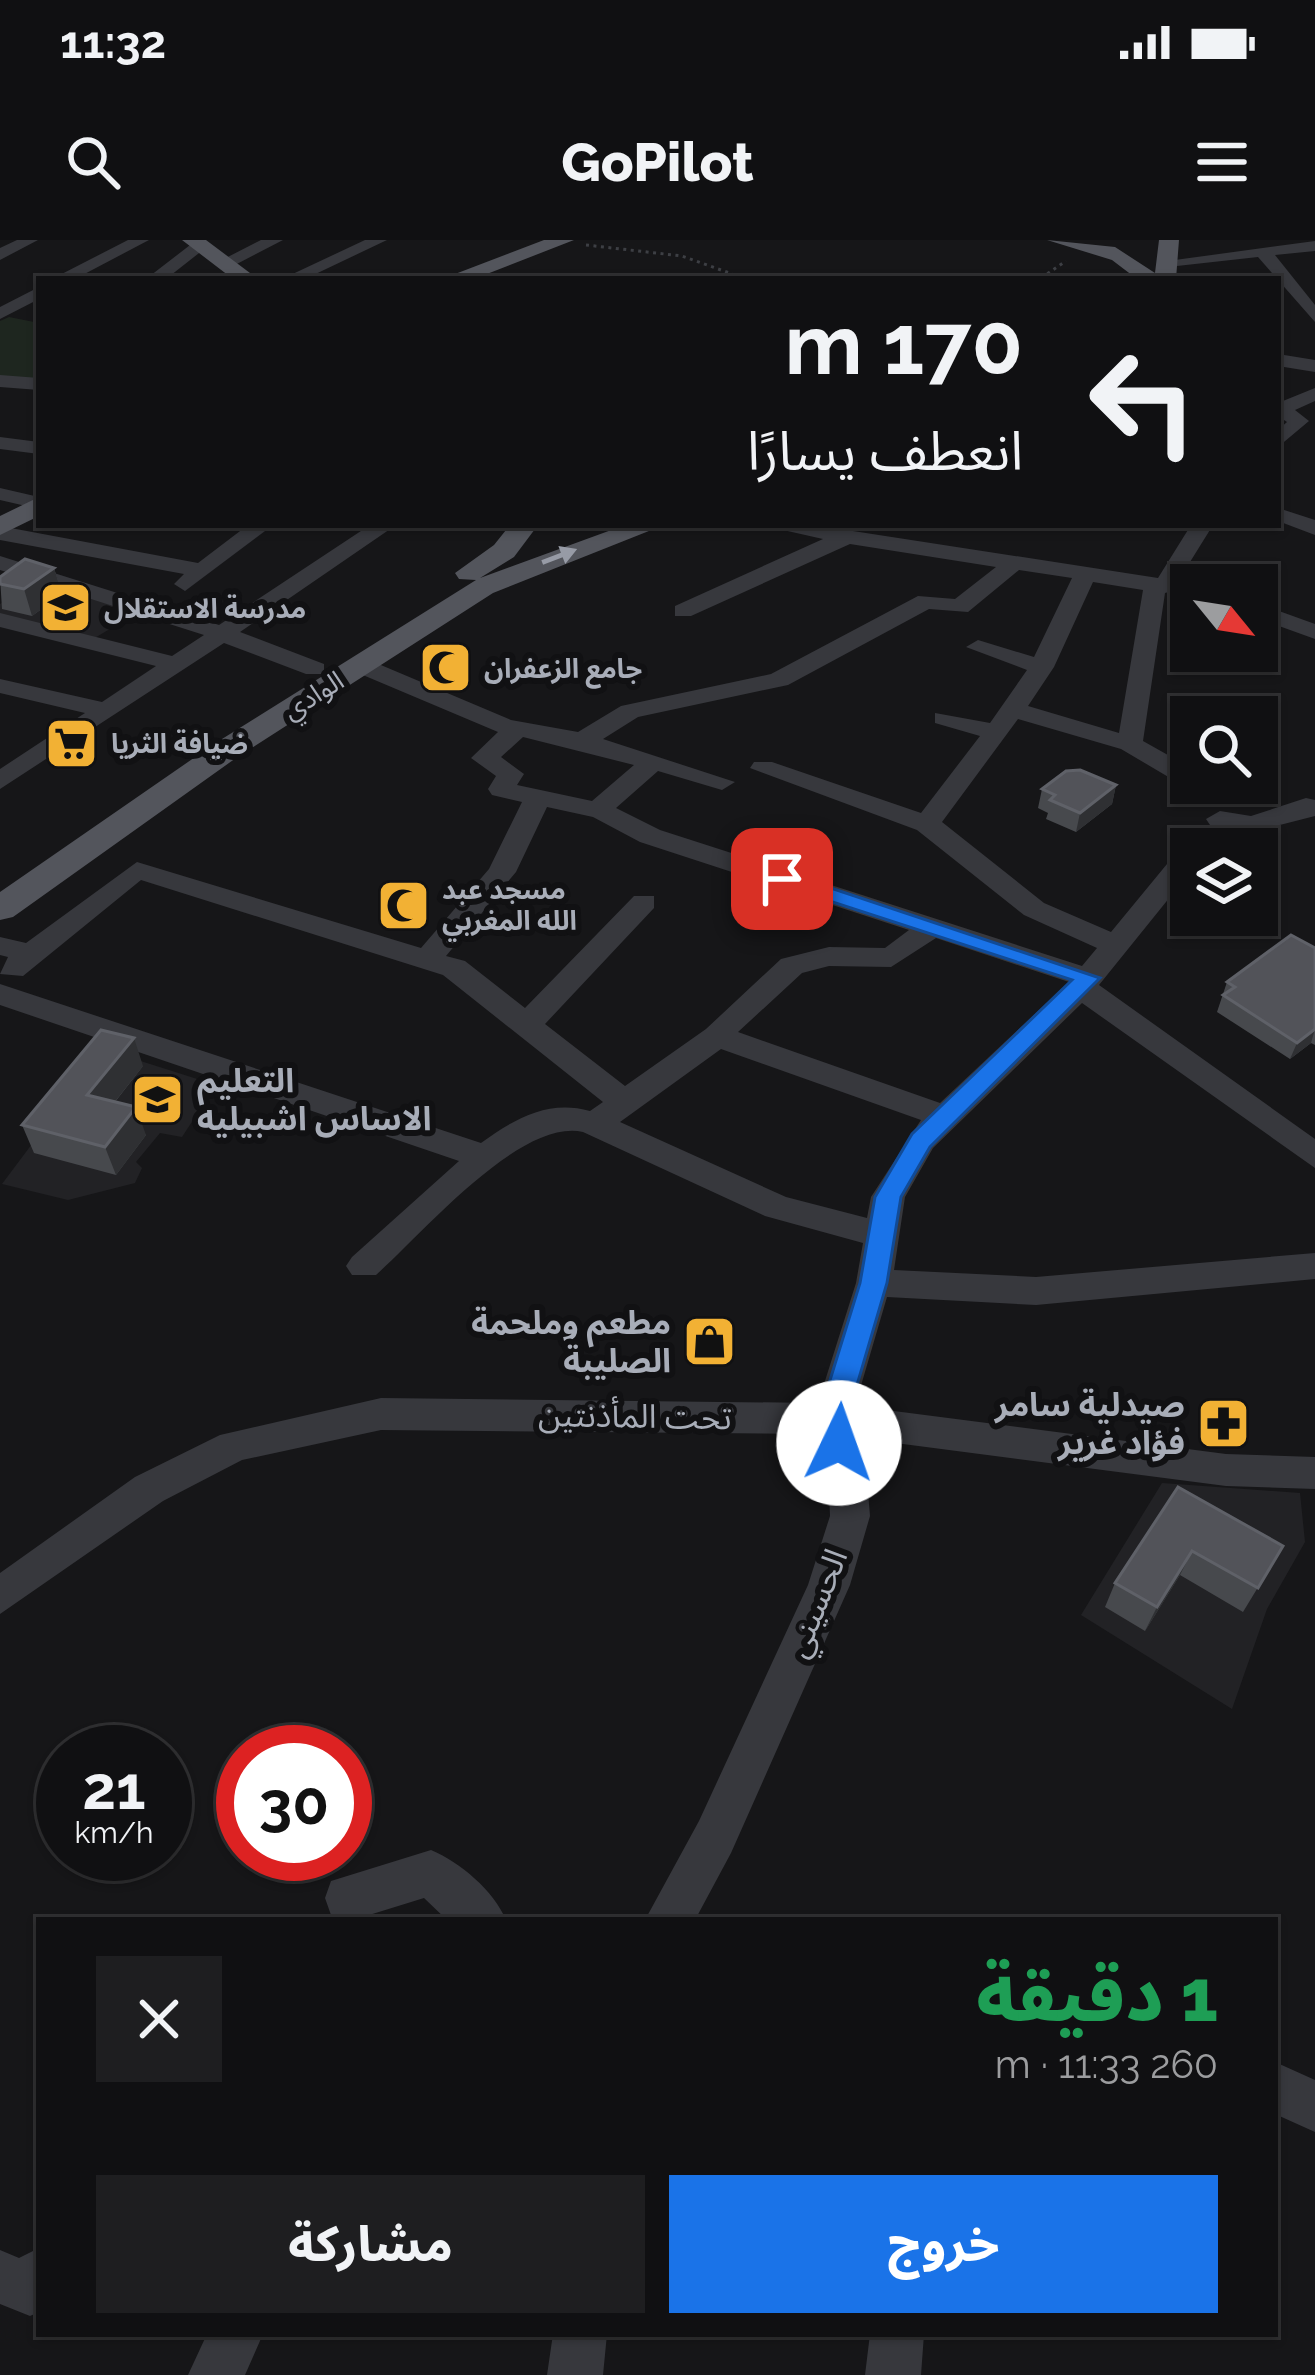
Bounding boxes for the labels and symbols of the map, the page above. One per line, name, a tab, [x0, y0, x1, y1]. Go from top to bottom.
one-way arrow	[542, 546, 578, 564]
north arrow	[1170, 564, 1278, 672]
school or university icon: مدرسة الاستقلال	[37, 580, 93, 636]
place label: مدرسة الاستقلال	[104, 593, 306, 625]
mosque icon: جامع الزعفران	[417, 640, 473, 696]
place label: جامع الزعفران	[484, 653, 642, 689]
street label: الوادي	[277, 664, 352, 730]
supermarket icon: ضيافة الثريا	[44, 715, 100, 771]
place label: ضيافة الثريا	[111, 728, 248, 760]
pin	[731, 828, 833, 930]
place label: مسجد عبد الله المغربي	[442, 874, 577, 942]
mosque icon: مسجد عبد الله المغربي	[375, 877, 431, 933]
place label: التعلیم الاساس اشبیلیه	[197, 1061, 432, 1138]
school or university icon: التعلیم الاساس اشبیلیه	[130, 1071, 186, 1127]
place label: مطعم وملحمة الصليبة	[471, 1303, 671, 1380]
shop icon: مطعم وملحمة الصليبة	[682, 1313, 738, 1369]
position arrow	[776, 1380, 902, 1506]
place label: صيدلية سامر فؤاد غرير	[993, 1385, 1185, 1462]
street label: تحت المأذنتين	[538, 1395, 732, 1437]
pharmacy icon: صيدلية سامر فؤاد غرير	[1196, 1395, 1252, 1451]
street label: الحسيني	[777, 1543, 861, 1665]
speed limit sign: 30	[216, 1725, 372, 1881]

